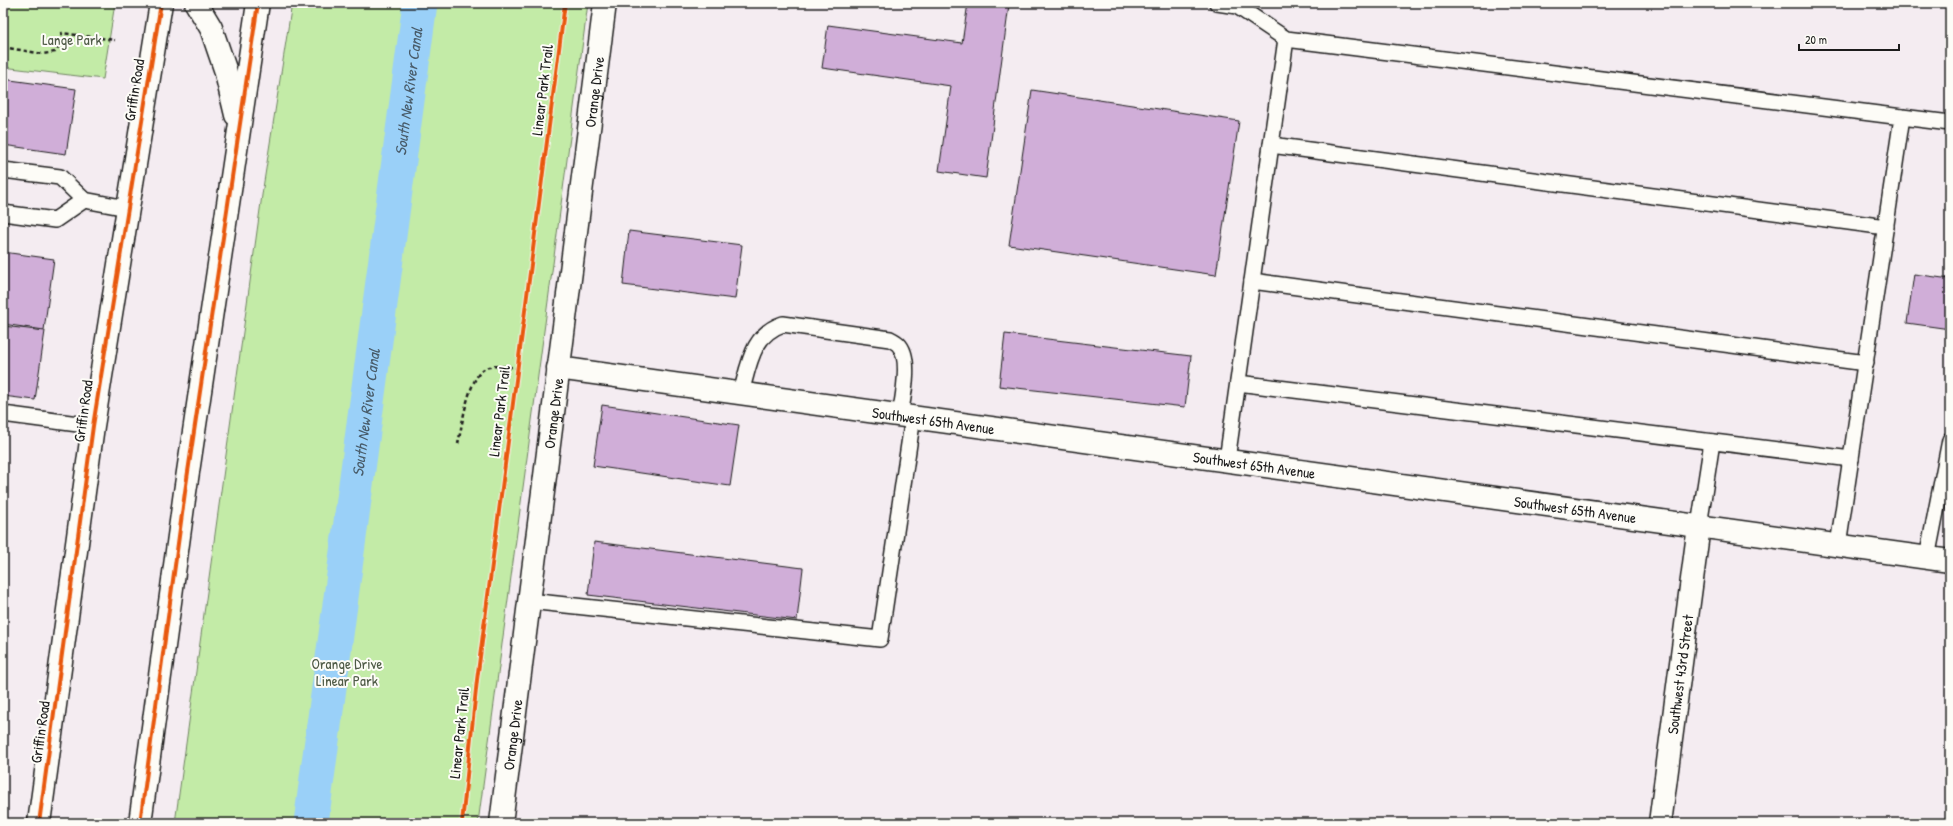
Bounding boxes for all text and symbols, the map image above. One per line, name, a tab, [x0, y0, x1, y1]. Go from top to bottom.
water label: South New River Canal	[389, 26, 428, 157]
scale bar	[1799, 26, 1899, 52]
park label: Lange Park	[42, 29, 102, 50]
text: 20 m	[1805, 31, 1827, 48]
street label: Linear Park Trail	[526, 43, 558, 137]
street label: Orange Drive	[579, 55, 609, 129]
street label: Griffin Road	[119, 57, 149, 122]
water label: South New River Canal	[346, 347, 385, 478]
street label: Linear Park Trail	[483, 364, 515, 458]
street label: Orange Drive	[538, 377, 568, 450]
street label: Griffin Road	[68, 379, 98, 443]
street label: Southwest 65th Avenue	[871, 401, 996, 439]
street label: Southwest 65th Avenue	[1192, 446, 1317, 483]
street label: Southwest 65th Avenue	[1513, 490, 1638, 528]
street label: Southwest 43rd Street	[1661, 612, 1698, 735]
park label: Orange Drive Linear Park	[311, 653, 383, 691]
street label: Linear Park Trail	[444, 686, 474, 780]
street label: Orange Drive	[497, 698, 527, 771]
street label: Griffin Road	[25, 700, 55, 764]

